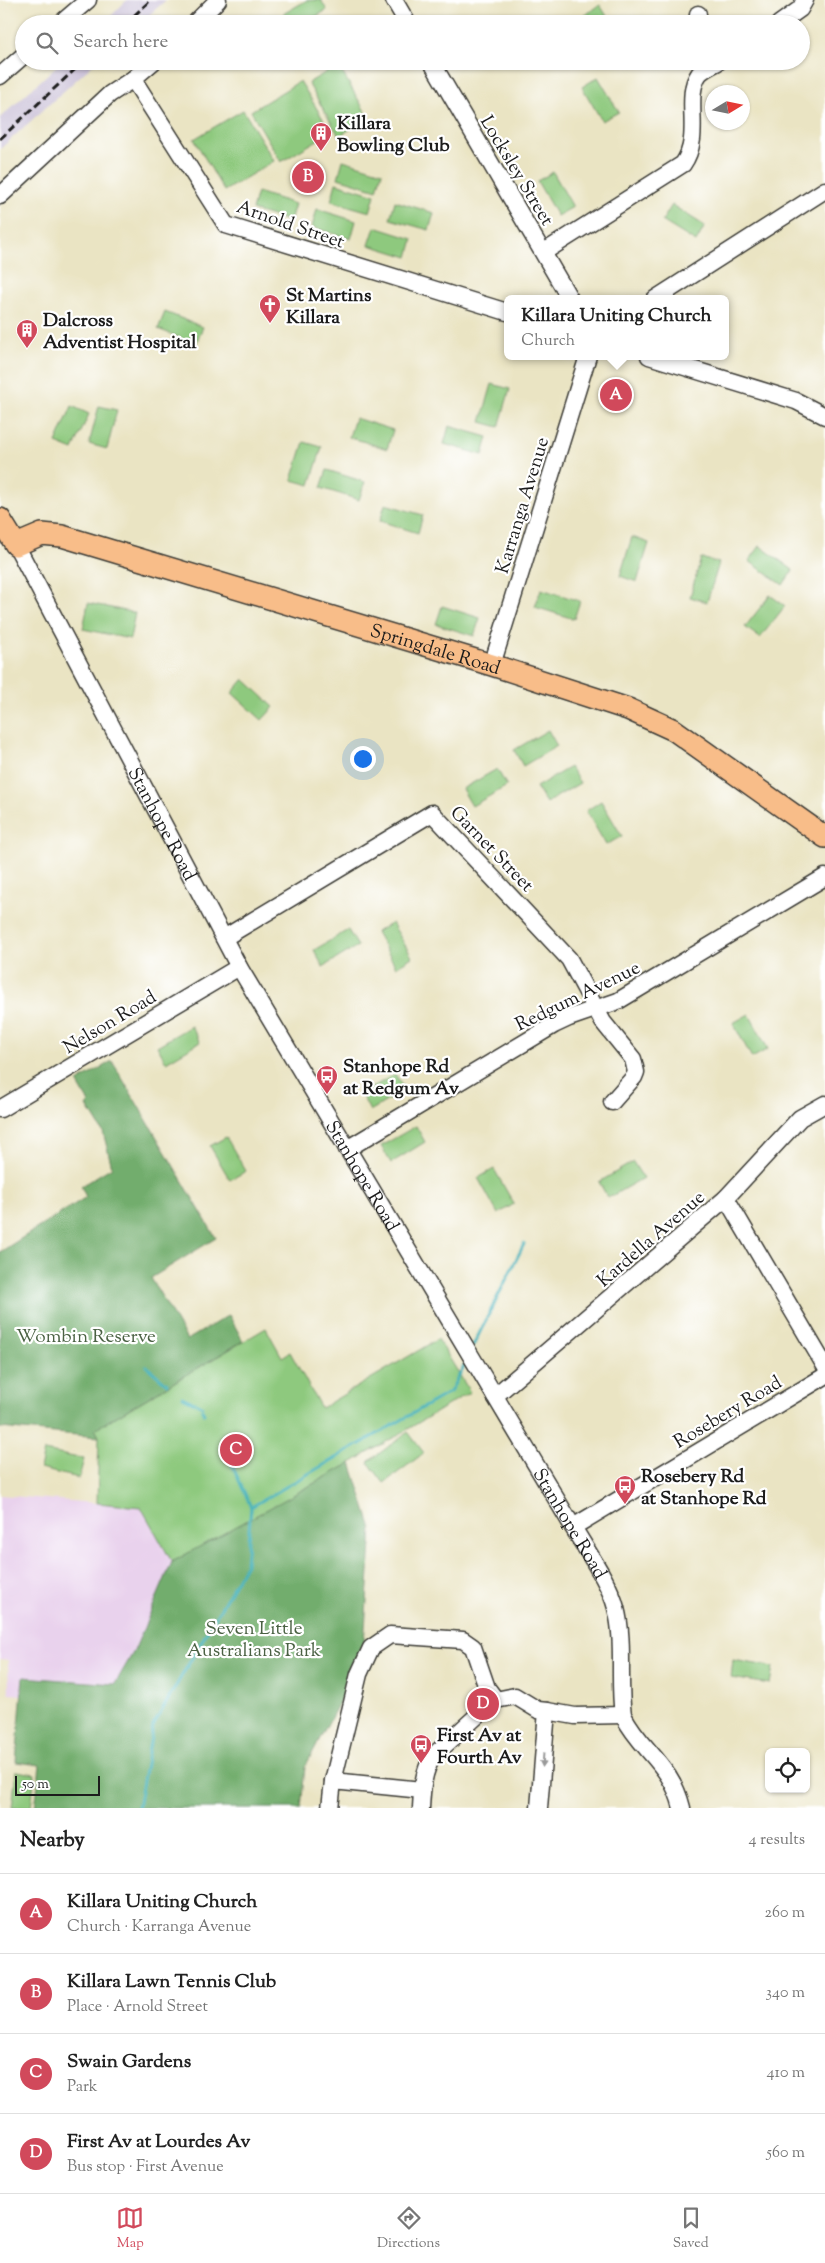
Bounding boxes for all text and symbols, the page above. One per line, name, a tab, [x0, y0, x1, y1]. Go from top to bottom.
search box	[15, 15, 810, 70]
icon: search	[33, 29, 61, 57]
text: Search here	[73, 29, 168, 56]
north arrow	[705, 85, 750, 130]
place label: Killara Bowling Club	[337, 111, 450, 160]
street label: Locksley Street	[472, 111, 560, 232]
building icon: Killara Bowling Club	[309, 121, 333, 152]
pin: B	[292, 158, 324, 196]
street label: Arnold Street	[233, 194, 348, 257]
place label: St Martins Killara	[286, 283, 372, 332]
church icon: St Martins Killara	[258, 293, 282, 324]
popup	[504, 295, 729, 360]
text: Killara Uniting Church	[521, 303, 712, 330]
place label: Dalcross Adventist Hospital	[43, 308, 197, 357]
building icon: Dalcross Adventist Hospital	[15, 318, 39, 349]
text: Church	[521, 330, 575, 353]
pin: A	[600, 376, 632, 414]
street label: Karranga Avenue	[490, 434, 557, 578]
street label: Springdale Road	[366, 618, 504, 683]
your location	[350, 746, 376, 772]
street label: Stanhope Road	[120, 763, 202, 887]
street label: Garnet Street	[443, 801, 540, 899]
street label: Redgum Avenue	[511, 955, 645, 1039]
street label: Nelson Road	[58, 984, 162, 1062]
place label: Stanhope Rd at Redgum Av	[343, 1054, 459, 1103]
bus stop icon: Stanhope Rd at Redgum Av	[315, 1064, 339, 1095]
street label: Stanhope Road	[318, 1116, 405, 1238]
street label: Kardella Avenue	[592, 1185, 712, 1295]
park label: Wombin Reserve	[16, 1324, 156, 1351]
street label: Rosebery Road	[669, 1370, 788, 1456]
pin: C	[220, 1431, 252, 1469]
street label: Stanhope Road	[525, 1464, 613, 1585]
place label: Rosebery Rd at Stanhope Rd	[641, 1464, 767, 1513]
bus stop icon: Rosebery Rd at Stanhope Rd	[613, 1474, 637, 1505]
park label: Seven Little Australians Park	[187, 1616, 322, 1665]
pin: D	[467, 1685, 499, 1723]
place label: First Av at Fourth Av	[437, 1723, 522, 1772]
bus stop icon: First Av at Fourth Av	[409, 1733, 433, 1764]
map controls	[765, 1748, 810, 1793]
button: locate	[765, 1748, 810, 1793]
one-way arrow	[538, 1752, 546, 1768]
scale bar	[15, 1773, 100, 1796]
text: 50 m	[22, 1775, 49, 1795]
text: Nearby	[20, 1826, 85, 1856]
text: 4 results	[749, 1829, 805, 1852]
text: Killara Uniting Church	[67, 1889, 257, 1916]
text: A	[30, 1902, 43, 1925]
text: 260 m	[764, 1902, 805, 1925]
text: Church · Karranga Avenue	[67, 1916, 251, 1939]
text: Killara Lawn Tennis Club	[67, 1969, 276, 1996]
text: B	[31, 1982, 41, 2005]
text: 340 m	[766, 1982, 805, 2005]
text: Place · Arnold Street	[67, 1996, 208, 2019]
text: Swain Gardens	[67, 2049, 191, 2076]
text: C	[30, 2062, 42, 2085]
text: 410 m	[767, 2062, 805, 2085]
text: Park	[67, 2076, 98, 2099]
text: First Av at Lourdes Av	[67, 2129, 250, 2156]
text: D	[30, 2142, 42, 2165]
text: 560 m	[766, 2142, 805, 2165]
text: Bus stop · First Avenue	[67, 2156, 224, 2179]
tab: Map	[116, 2204, 144, 2254]
tab: Directions	[377, 2204, 440, 2254]
tab: Saved	[673, 2204, 709, 2254]

